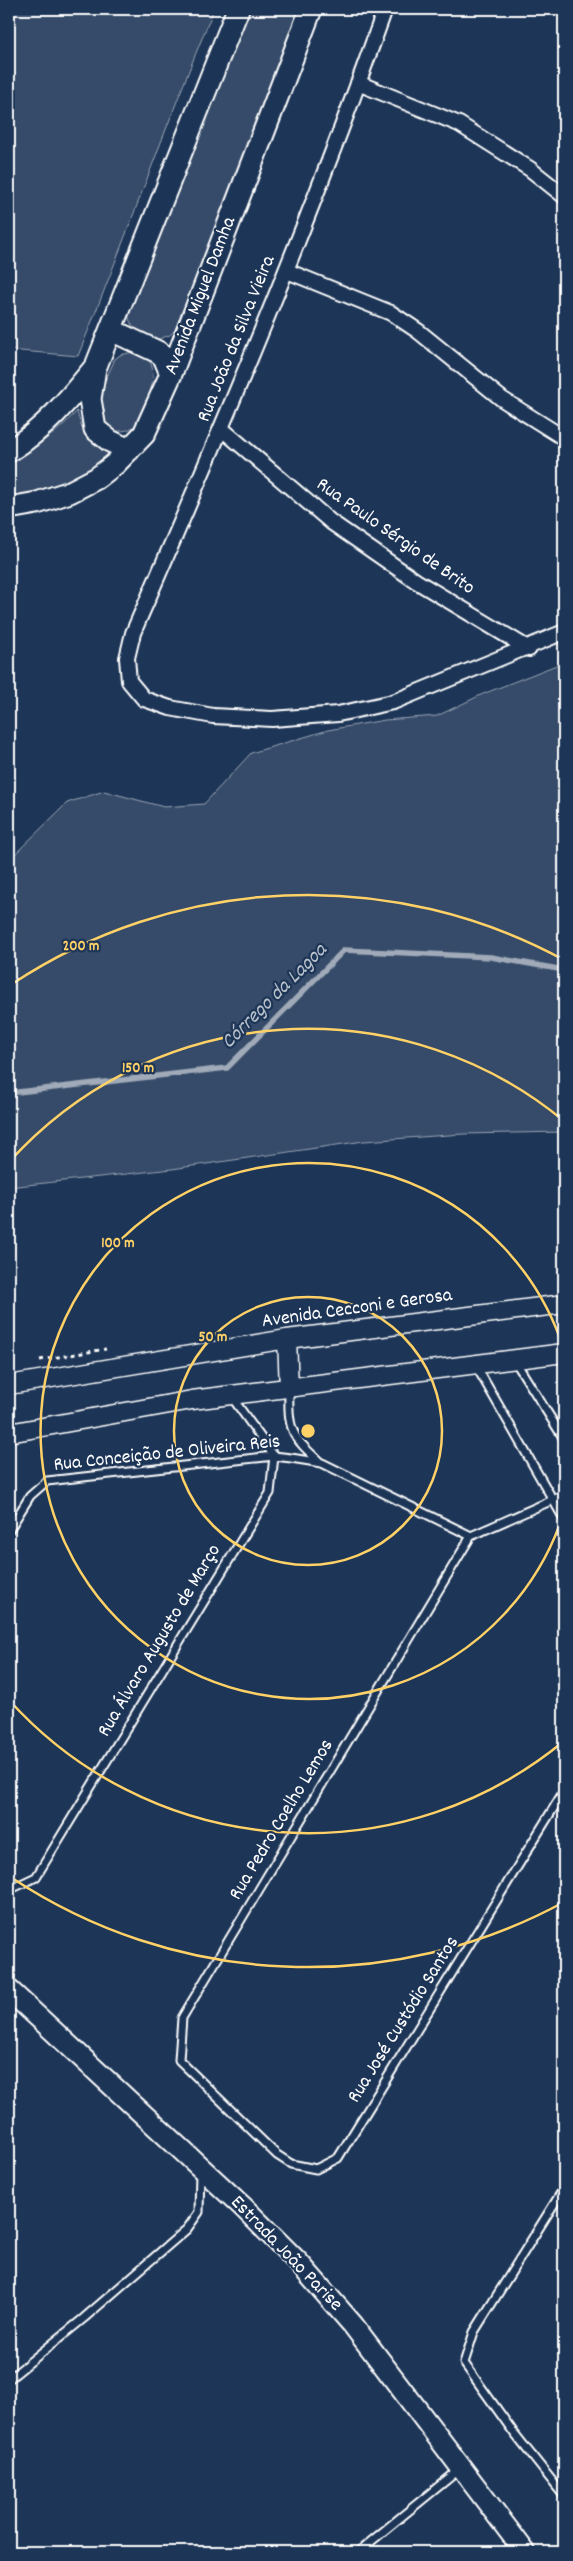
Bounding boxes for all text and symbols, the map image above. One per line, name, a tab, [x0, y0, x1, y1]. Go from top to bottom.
street label: Avenida Miguel Damha	[158, 212, 244, 379]
street label: Rua João da Silva Vieira	[191, 251, 283, 426]
street label: Rua Paulo Sérgio de Brito	[310, 472, 480, 602]
text: 200 m	[63, 936, 99, 958]
water label: Córrego da Lagoa	[215, 936, 336, 1057]
text: 150 m	[122, 1058, 154, 1080]
text: 100 m	[101, 1233, 135, 1255]
street label: Avenida Cecconi e Gerosa	[260, 1282, 455, 1336]
text: 50 m	[199, 1327, 227, 1349]
centre of rings	[299, 1422, 317, 1440]
street label: Rua Conceição de Oliveira Reis	[52, 1428, 282, 1480]
street label: Rua Álvaro Augusto de Março	[91, 1539, 229, 1743]
street label: Rua Pedro Coelho Lemos	[223, 1734, 341, 1906]
street label: Rua José Custódio Santos	[341, 1931, 467, 2109]
street label: Estrada João Parise	[223, 2190, 349, 2318]

